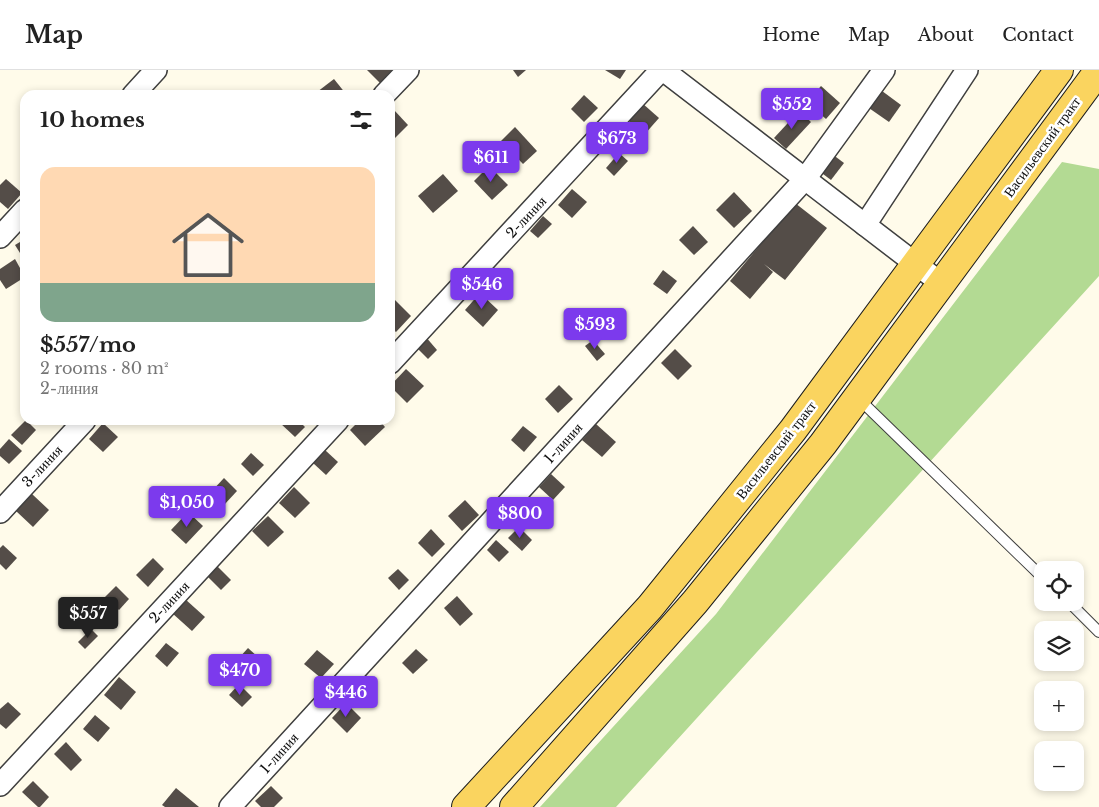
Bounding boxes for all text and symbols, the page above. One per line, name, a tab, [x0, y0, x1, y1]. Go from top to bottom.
text: Map	[25, 20, 83, 49]
text: Home	[762, 24, 820, 46]
text: Map	[848, 24, 890, 46]
text: About	[918, 24, 974, 46]
text: Contact	[1002, 24, 1074, 46]
pin: $552	[762, 88, 822, 130]
street label: Васильевский тракт	[1000, 93, 1084, 201]
text: $552	[772, 94, 812, 114]
icon: filters	[347, 106, 375, 134]
text: 10 homes	[40, 107, 145, 133]
pin: $673	[587, 122, 647, 164]
text: $673	[597, 128, 637, 148]
pin: $611	[461, 140, 521, 183]
text: $611	[473, 147, 509, 167]
street label: 2-линия	[502, 192, 550, 242]
icon: home	[163, 200, 253, 290]
pin: $546	[452, 268, 512, 310]
text: $546	[461, 274, 503, 294]
pin: $593	[565, 308, 625, 350]
text: $593	[575, 314, 615, 334]
text: $557/mo	[40, 332, 136, 358]
text: 2 rooms · 80 m²	[40, 358, 168, 378]
text: 2-линия	[40, 378, 98, 398]
street label: Васильевский тракт	[732, 397, 820, 503]
street label: 1-линия	[540, 418, 586, 467]
street label: 3-линия	[18, 441, 66, 491]
pin: $1,050	[146, 486, 228, 528]
text: $1,050	[160, 492, 214, 512]
pin: $800	[490, 496, 550, 539]
text: $800	[498, 503, 542, 523]
map controls	[1034, 561, 1084, 791]
button: locate	[1034, 561, 1084, 611]
street label: 2-линия	[145, 577, 193, 627]
pin: $557	[58, 596, 118, 639]
text: $557	[69, 603, 107, 623]
button: layers	[1034, 621, 1084, 671]
pin: $470	[210, 654, 270, 696]
text: $470	[219, 660, 261, 680]
pin: $446	[316, 676, 376, 718]
button: +	[1034, 681, 1084, 731]
text: $446	[325, 682, 367, 702]
street label: 1-линия	[256, 728, 302, 777]
button: −	[1034, 741, 1084, 791]

